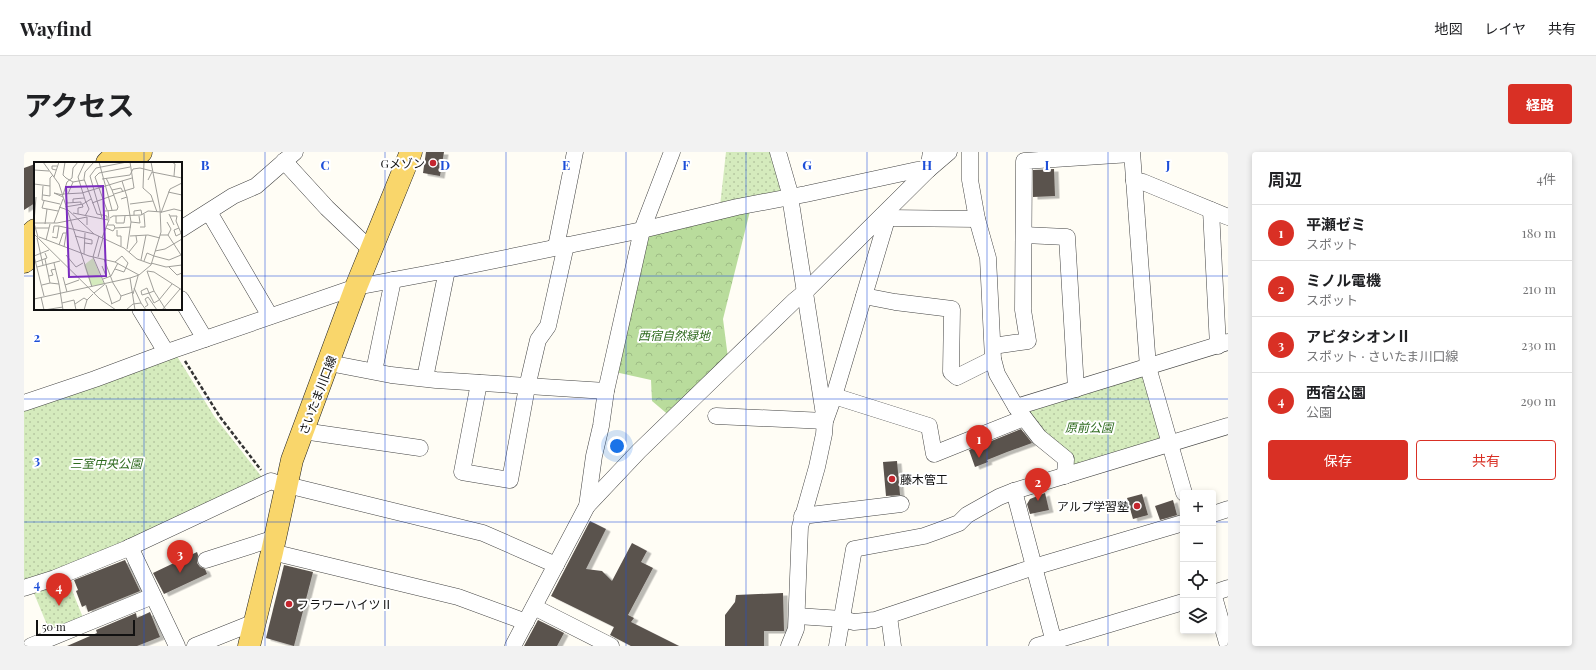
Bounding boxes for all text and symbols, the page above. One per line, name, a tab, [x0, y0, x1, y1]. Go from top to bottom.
text: Wayfind	[20, 15, 92, 41]
text: 地図	[1434, 19, 1462, 38]
text: レイヤ	[1484, 19, 1526, 38]
text: 共有	[1548, 19, 1576, 38]
button: 経路	[1508, 84, 1572, 124]
text: アクセス	[24, 86, 135, 123]
place label: Gメゾン	[381, 155, 425, 171]
text: B	[201, 156, 210, 173]
text: C	[320, 156, 330, 173]
text: D	[440, 156, 450, 173]
text: E	[562, 156, 570, 173]
text: F	[682, 156, 690, 173]
text: G	[802, 156, 812, 173]
text: H	[922, 156, 932, 173]
text: I	[1045, 156, 1050, 173]
text: J	[1165, 156, 1171, 173]
marker: Gメゾン	[428, 158, 438, 168]
inset map	[34, 162, 182, 310]
text: 周辺	[1268, 168, 1302, 190]
text: 4件	[1537, 170, 1556, 187]
text: 平瀬ゼミ	[1306, 214, 1366, 234]
text: 1	[1279, 224, 1283, 241]
text: 180 m	[1522, 224, 1556, 241]
text: スポット	[1306, 235, 1358, 252]
text: ミノル電機	[1306, 270, 1381, 290]
text: 2	[1278, 280, 1284, 297]
text: 210 m	[1522, 280, 1556, 297]
text: スポット	[1306, 291, 1358, 308]
text: アビタシオンⅡ	[1306, 326, 1411, 346]
park label: 西宿自然緑地	[638, 327, 712, 343]
text: 2	[34, 328, 41, 345]
text: 3	[1278, 336, 1284, 353]
text: 230 m	[1521, 336, 1556, 353]
text: スポット · さいたま川口線	[1306, 347, 1459, 364]
street label: さいたま川口線	[295, 353, 339, 437]
text: 西宿公園	[1306, 382, 1366, 402]
text: 4	[1278, 392, 1284, 409]
text: 290 m	[1521, 392, 1556, 409]
text: 公園	[1306, 403, 1332, 420]
park label: 原前公園	[1065, 419, 1115, 435]
pin: 1	[966, 425, 992, 458]
your location	[607, 436, 627, 456]
button: 保存	[1268, 440, 1408, 480]
button: 共有	[1416, 440, 1556, 480]
text: 3	[34, 451, 40, 468]
park label: 三室中央公園	[70, 455, 144, 471]
pin: 2	[1025, 468, 1051, 501]
place label: 藤木管工	[900, 471, 948, 487]
marker: 藤木管工	[887, 474, 897, 484]
map controls	[1180, 490, 1216, 634]
button: +	[1180, 490, 1216, 526]
place label: アルプ学習塾	[1057, 498, 1129, 514]
marker: アルプ学習塾	[1132, 501, 1142, 511]
button: −	[1180, 526, 1216, 562]
pin: 3	[167, 540, 193, 573]
button: locate	[1180, 562, 1216, 598]
pin: 4	[46, 573, 72, 606]
text: 4	[34, 575, 41, 592]
place label: フラワーハイツⅡ	[297, 596, 393, 612]
button: layers	[1180, 598, 1216, 634]
marker: フラワーハイツⅡ	[284, 599, 294, 609]
scale bar	[36, 618, 135, 637]
text: 50 m	[42, 619, 66, 634]

